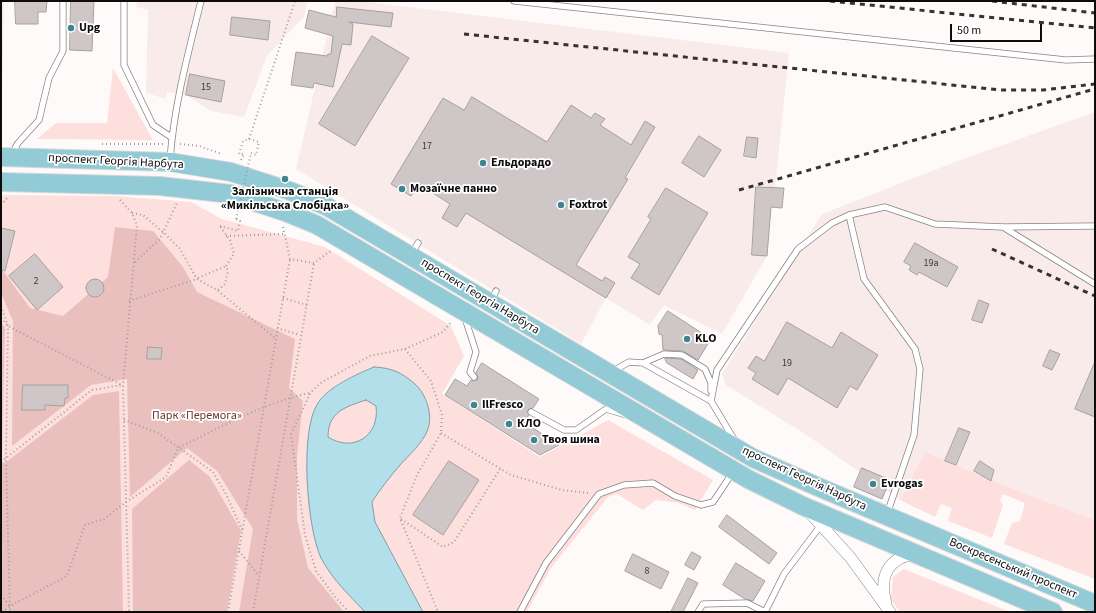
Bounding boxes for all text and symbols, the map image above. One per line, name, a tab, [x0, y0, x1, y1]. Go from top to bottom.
scale bar	[952, 16, 1044, 42]
place label: Upg	[79, 21, 100, 35]
text: 50 m	[957, 22, 981, 39]
marker: Upg	[66, 23, 76, 33]
house number: 15	[201, 82, 211, 94]
house number: 17	[422, 141, 432, 153]
street label: проспект Георгія Нарбута	[48, 151, 184, 173]
place label: Ельдорадо	[491, 156, 551, 170]
marker: Ельдорадо	[478, 158, 488, 168]
marker: Залізнична станція «Микільська Слобідка»	[280, 174, 290, 184]
place label: Мозаїчне панно	[410, 182, 497, 196]
marker: Мозаїчне панно	[397, 184, 407, 194]
place label: Залізнична станція «Микільська Слобідка»	[221, 185, 349, 213]
place label: Foxtrot	[569, 198, 607, 212]
marker: Foxtrot	[556, 200, 566, 210]
street label: проспект Георгія Нарбута	[418, 256, 542, 338]
house number: 19а	[924, 258, 938, 270]
house number: 2	[34, 276, 38, 288]
place label: KLO	[695, 332, 716, 346]
marker: KLO	[682, 334, 692, 344]
house number: 19	[782, 358, 792, 370]
place label: IlFresco	[482, 398, 523, 412]
marker: IlFresco	[469, 400, 479, 410]
park label: Парк «Перемога»	[152, 409, 242, 423]
place label: КЛО	[517, 417, 541, 431]
marker: КЛО	[504, 419, 514, 429]
place label: Твоя шина	[542, 433, 600, 447]
marker: Твоя шина	[529, 435, 539, 445]
street label: проспект Георгія Нарбута	[739, 444, 869, 514]
place label: Evrogas	[881, 477, 923, 491]
marker: Evrogas	[868, 479, 878, 489]
street label: Воскресенський проспект	[947, 535, 1079, 603]
house number: 8	[645, 566, 649, 578]

